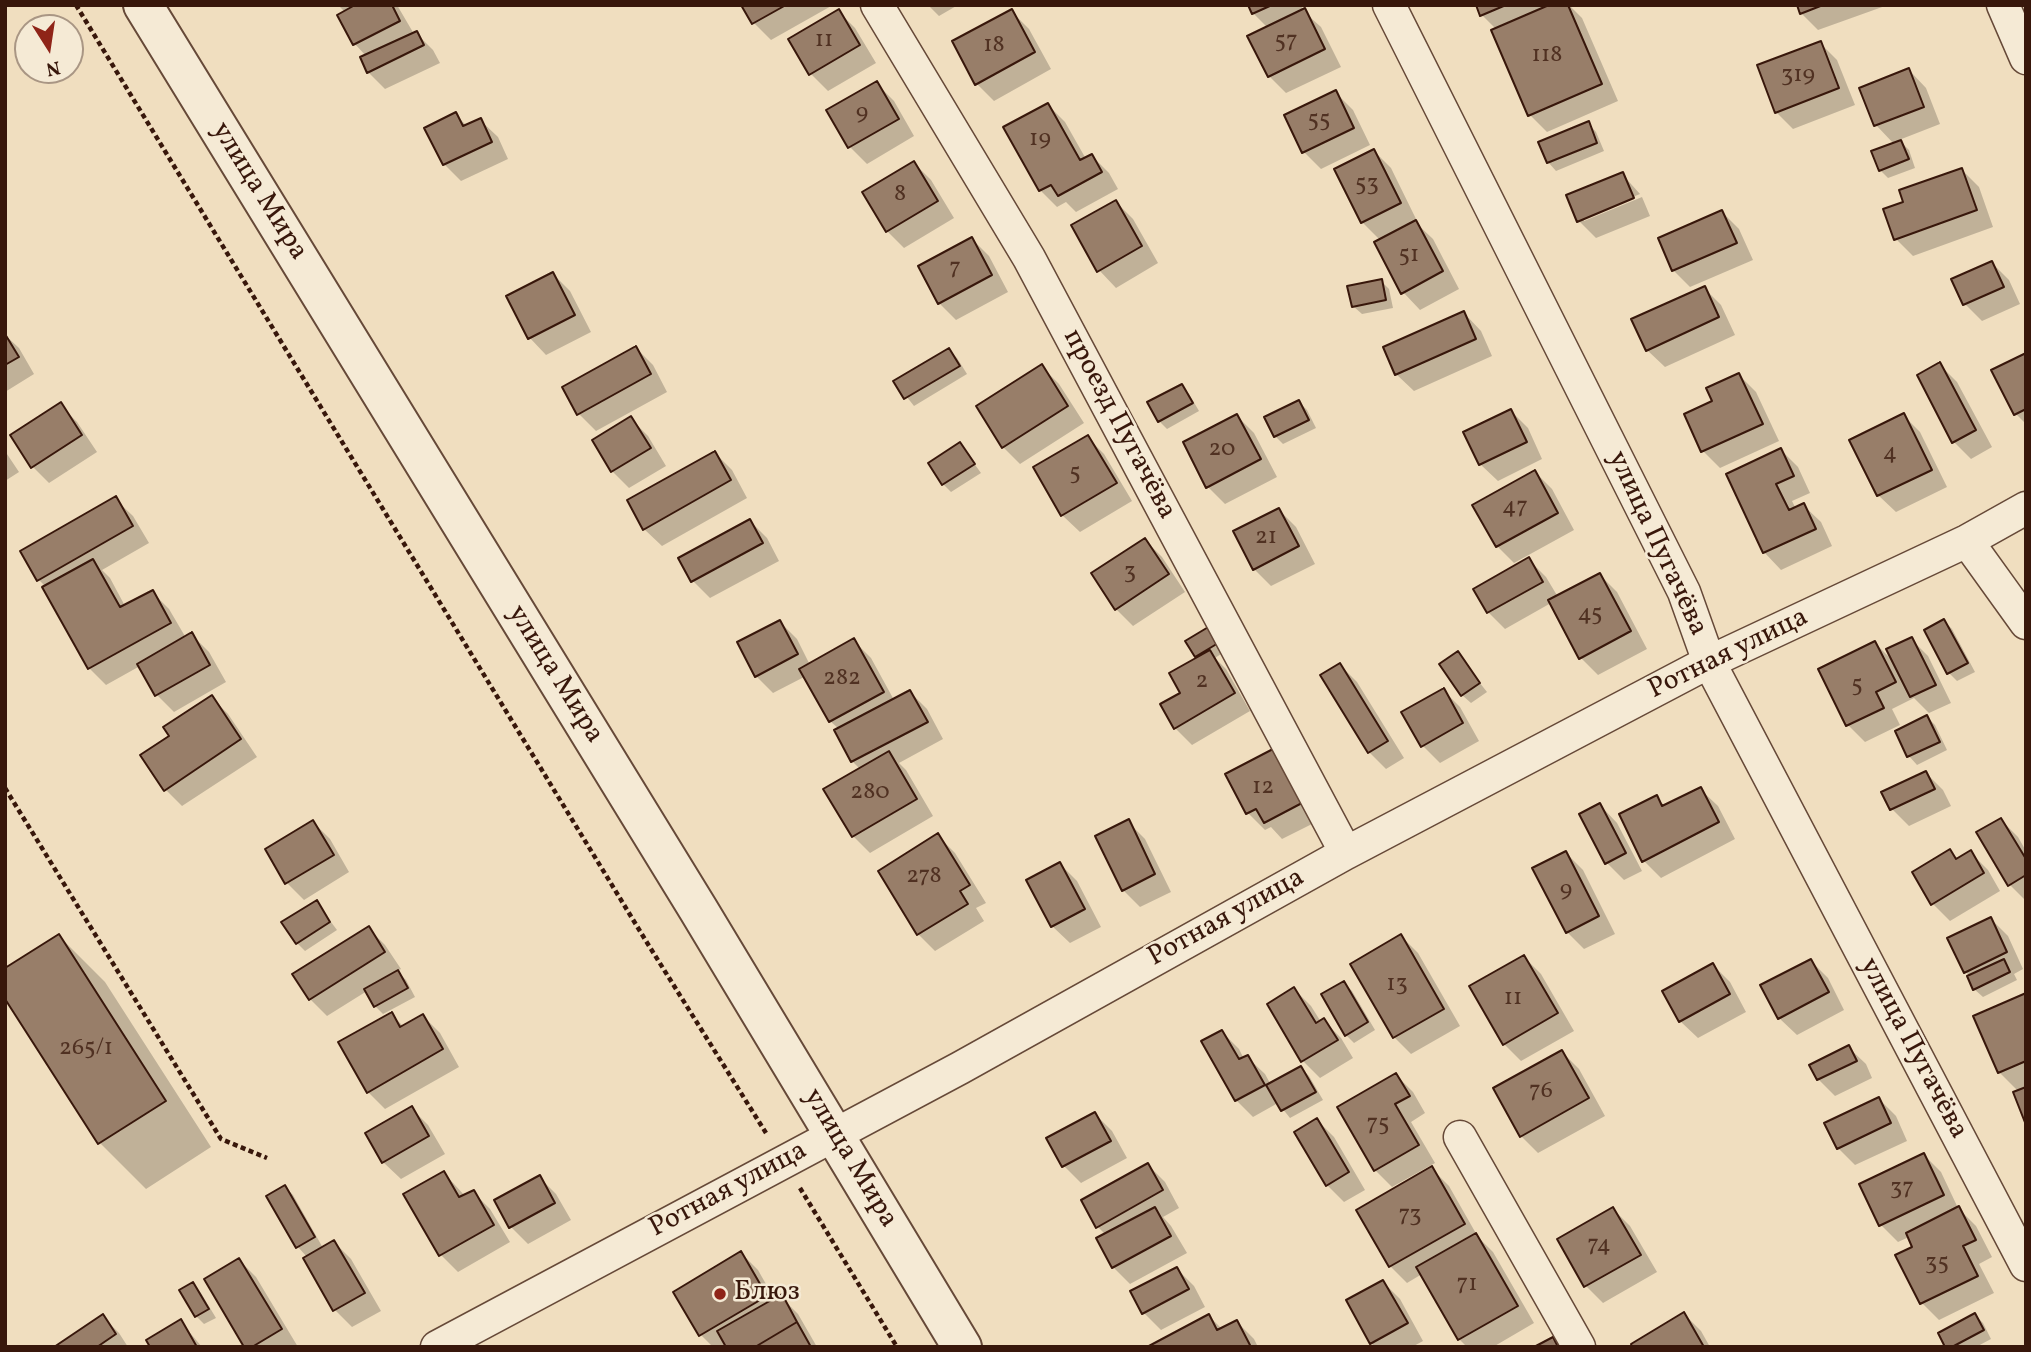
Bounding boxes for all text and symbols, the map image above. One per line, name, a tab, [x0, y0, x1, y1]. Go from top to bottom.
north arrow	[14, 14, 84, 84]
house number: 11	[815, 28, 833, 56]
house number: 57	[1274, 29, 1298, 57]
house number: 18	[983, 33, 1005, 61]
house number: 118	[1532, 43, 1562, 71]
text: N	[44, 53, 62, 82]
house number: 319	[1781, 63, 1815, 91]
house number: 9	[856, 101, 868, 129]
house number: 55	[1307, 108, 1331, 136]
street label: улица Мира	[202, 117, 314, 267]
house number: 19	[1029, 127, 1051, 155]
house number: 53	[1355, 172, 1379, 200]
house number: 8	[894, 182, 906, 210]
house number: 51	[1399, 243, 1419, 271]
house number: 7	[949, 256, 961, 284]
street label: проезд Пугачёва	[1054, 324, 1182, 526]
house number: 20	[1208, 437, 1236, 465]
house number: 4	[1883, 441, 1897, 469]
street label: улица Пугачёва	[1598, 446, 1714, 642]
house number: 5	[1069, 461, 1081, 489]
house number: 47	[1502, 495, 1528, 523]
house number: 21	[1255, 525, 1277, 553]
house number: 3	[1124, 560, 1136, 588]
street label: улица Мира	[498, 600, 610, 750]
house number: 45	[1577, 602, 1603, 630]
street label: Ротная улица	[1644, 602, 1814, 708]
house number: 282	[823, 666, 861, 694]
house number: 2	[1196, 669, 1208, 697]
house number: 5	[1851, 673, 1863, 701]
house number: 12	[1252, 775, 1274, 803]
house number: 280	[850, 780, 890, 808]
street label: Ротная улица	[1143, 862, 1311, 976]
house number: 278	[906, 864, 942, 892]
house number: 9	[1560, 878, 1572, 906]
street label: улица Пугачёва	[1850, 953, 1974, 1145]
house number: 13	[1386, 972, 1408, 1000]
house number: 11	[1504, 986, 1522, 1014]
house number: 265/1	[59, 1036, 113, 1064]
house number: 76	[1529, 1079, 1553, 1107]
street label: улица Мира	[794, 1083, 904, 1235]
house number: 75	[1366, 1112, 1390, 1140]
street label: Ротная улица	[644, 1135, 814, 1247]
house number: 37	[1890, 1176, 1914, 1204]
house number: 73	[1398, 1203, 1422, 1231]
house number: 74	[1587, 1233, 1611, 1261]
house number: 35	[1925, 1251, 1949, 1279]
house number: 71	[1457, 1272, 1477, 1300]
place label: Блюз	[734, 1277, 800, 1311]
marker: Блюз	[712, 1286, 728, 1302]

